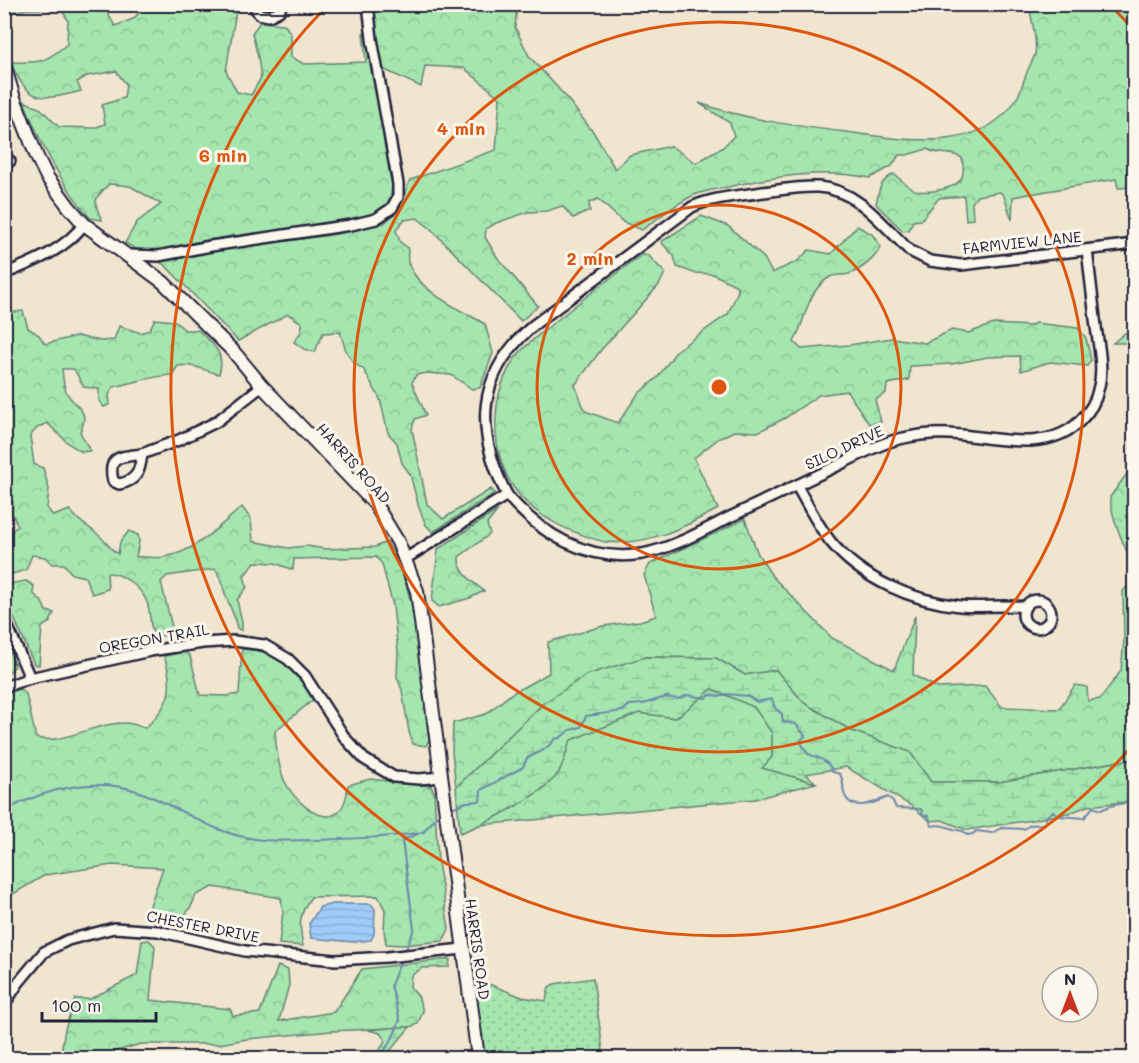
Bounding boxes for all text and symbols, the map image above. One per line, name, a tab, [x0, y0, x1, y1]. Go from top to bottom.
text: 4 min	[437, 116, 485, 140]
text: 6 min	[199, 143, 247, 167]
street label: FARMVIEW LANE	[962, 226, 1083, 258]
text: 2 min	[566, 246, 614, 270]
centre of rings	[709, 377, 729, 397]
street label: HARRIS ROAD	[312, 418, 396, 508]
street label: SILO DRIVE	[802, 420, 887, 474]
street label: OREGON TRAIL	[97, 618, 211, 658]
street label: HARRIS ROAD	[461, 897, 495, 1001]
street label: CHESTER DRIVE	[145, 905, 262, 947]
north arrow	[1040, 964, 1100, 1024]
text: N	[1064, 968, 1076, 989]
scale bar	[42, 985, 156, 1023]
text: 100 m	[51, 993, 101, 1017]

